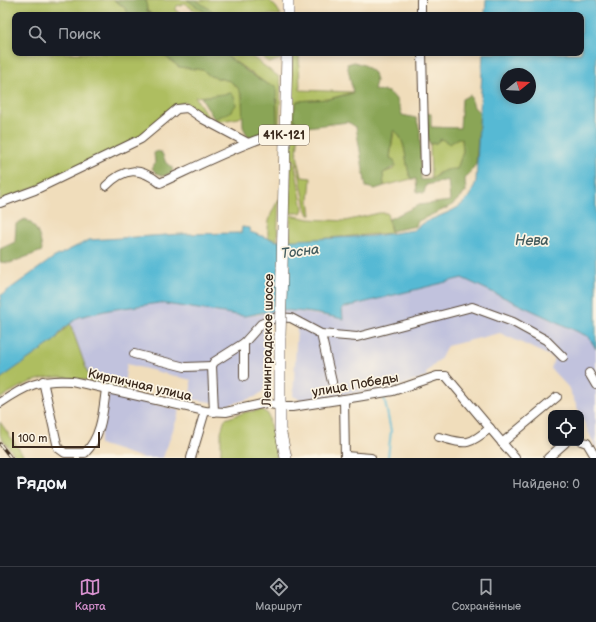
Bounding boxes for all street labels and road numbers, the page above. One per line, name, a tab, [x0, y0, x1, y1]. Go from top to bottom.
road number: 41К-121	[259, 125, 309, 145]
street label: Ленинградское шоссе	[259, 273, 277, 408]
street label: Кирпичная улица	[86, 365, 194, 405]
street label: улица Победы	[311, 369, 400, 400]

